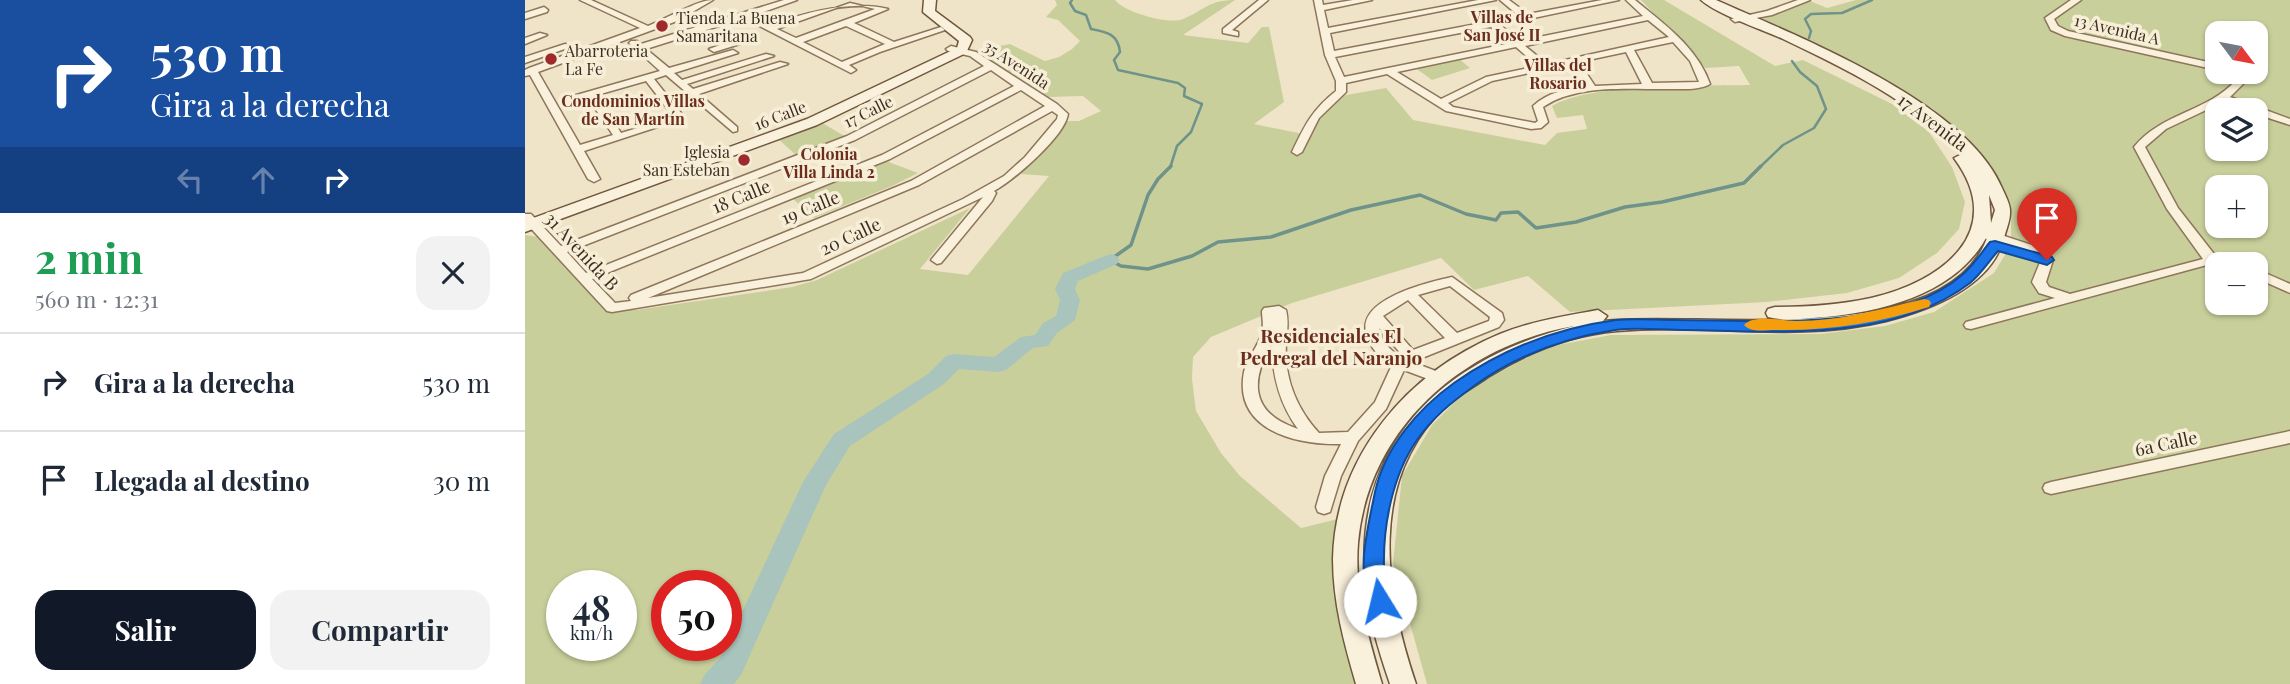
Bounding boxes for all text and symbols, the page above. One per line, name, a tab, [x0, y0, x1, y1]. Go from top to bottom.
district label: Villas de San José II	[1464, 6, 1540, 45]
place label: Tienda La Buena Samaritana	[676, 7, 795, 46]
street label: 13 Avenida A	[2072, 9, 2163, 49]
marker: Tienda La Buena Samaritana	[654, 18, 670, 34]
text: 530 m	[150, 19, 284, 84]
north arrow	[2205, 21, 2268, 84]
map controls	[2205, 21, 2268, 315]
icon: right	[35, 28, 126, 119]
street label: 35 Avenida	[980, 35, 1054, 93]
place label: Abarroteria La Fe	[564, 40, 648, 79]
marker: Abarroteria La Fe	[543, 51, 559, 67]
district label: Villas del Rosario	[1523, 54, 1592, 93]
text: Gira a la derecha	[150, 82, 390, 125]
street label: 17 Avenida	[1893, 88, 1973, 156]
district label: Condominios Villas de San Martín	[561, 90, 705, 129]
street label: 17 Calle	[840, 90, 896, 132]
street label: 16 Calle	[751, 95, 809, 135]
button: layers	[2205, 98, 2268, 161]
place label: Iglesia San Esteban	[643, 141, 730, 180]
district label: Colonia Villa Linda 2	[782, 143, 875, 182]
marker: Iglesia San Esteban	[736, 152, 752, 168]
icon: left	[171, 161, 209, 199]
icon: ahead	[244, 161, 282, 199]
icon: right	[317, 161, 355, 199]
street label: 18 Calle	[708, 173, 774, 219]
button: +	[2205, 175, 2268, 238]
street label: 19 Calle	[777, 184, 843, 230]
pin	[2017, 188, 2077, 260]
icon: arrive	[2028, 199, 2066, 237]
street label: 31 Avenida B	[540, 207, 624, 295]
street label: 20 Calle	[816, 211, 884, 261]
text: 2 min	[35, 229, 143, 285]
button: close	[416, 236, 490, 310]
button: −	[2205, 252, 2268, 315]
text: 560 m · 12:31	[35, 283, 158, 314]
district label: Residenciales El Pedregal del Naranjo	[1240, 322, 1423, 370]
icon: right	[35, 363, 73, 401]
text: Gira a la derecha	[94, 365, 295, 400]
text: 530 m	[422, 365, 490, 400]
street label: 6a Calle	[2133, 425, 2199, 461]
icon: arrive	[35, 461, 73, 499]
text: Llegada al destino	[94, 463, 310, 498]
text: 30 m	[433, 463, 490, 498]
position arrow	[1343, 564, 1417, 638]
speed limit sign: 50	[651, 570, 742, 661]
text: 48	[572, 583, 611, 630]
button: Salir	[35, 590, 256, 670]
button: Compartir	[270, 590, 490, 670]
text: km/h	[570, 621, 613, 645]

